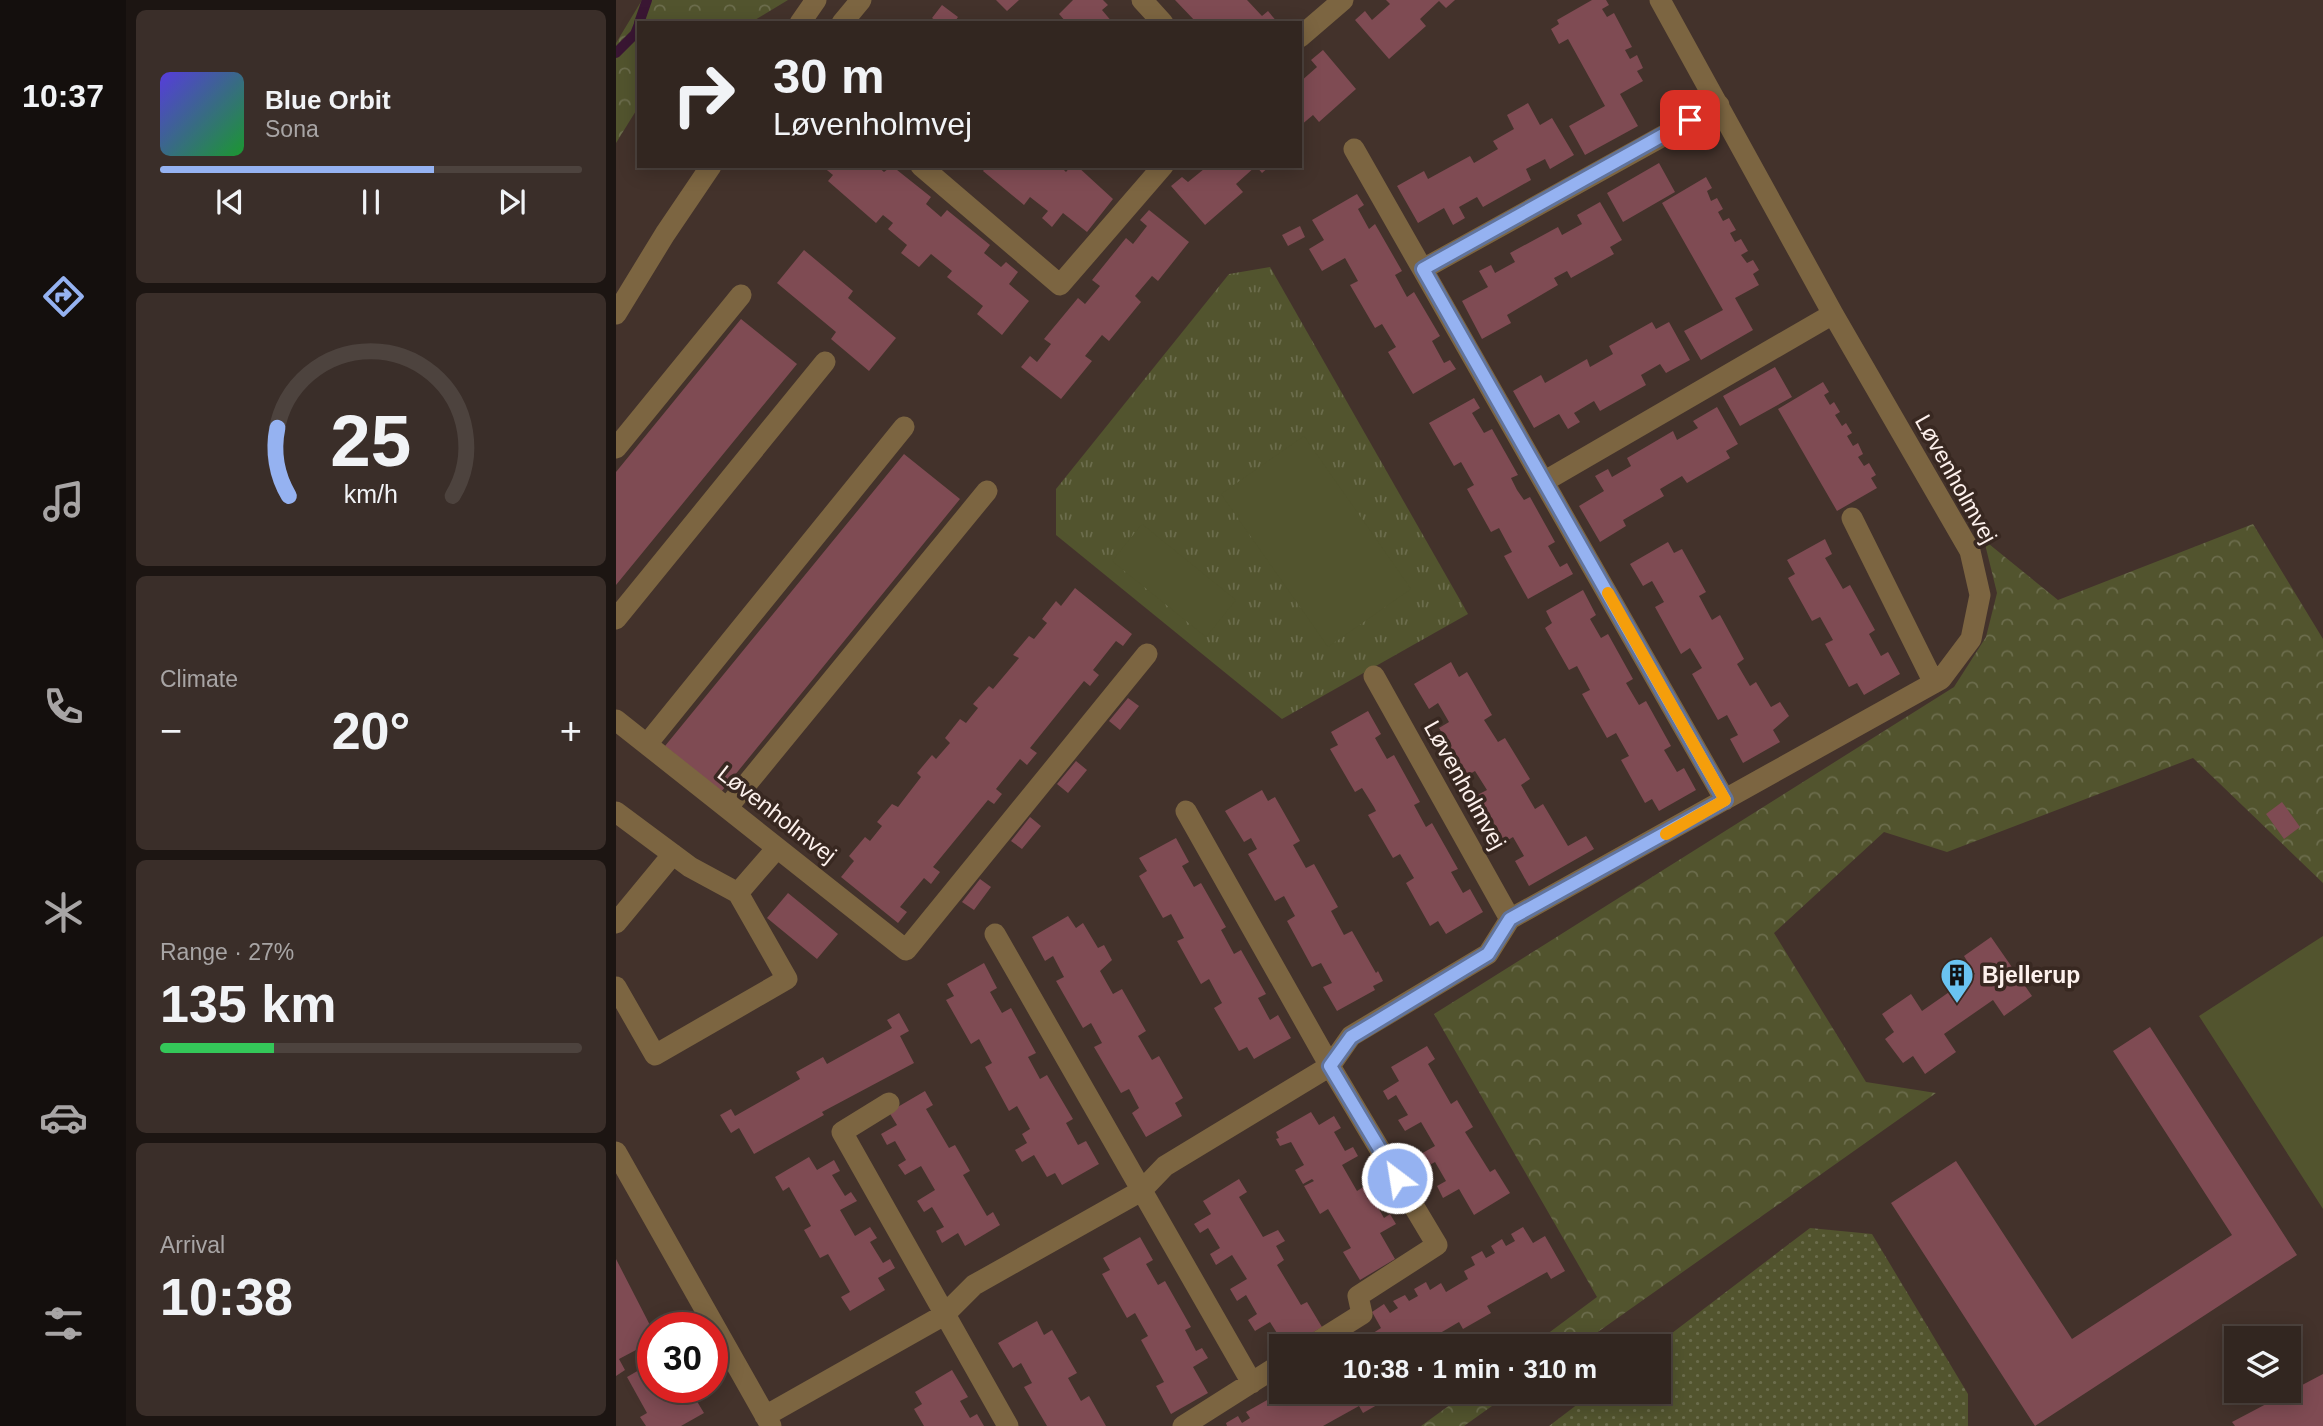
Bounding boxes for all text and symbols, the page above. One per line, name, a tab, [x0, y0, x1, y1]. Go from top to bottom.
icon: right	[658, 49, 749, 140]
text: 30 m	[773, 49, 885, 103]
text: 10:37	[22, 78, 104, 114]
text: Blue Orbit	[265, 85, 391, 115]
pin	[1660, 90, 1720, 150]
icon: arrive	[1671, 101, 1709, 139]
text: Løvenholmvej	[773, 106, 972, 142]
text: Sona	[265, 116, 319, 142]
icon: previous	[211, 183, 249, 221]
icon: pause	[352, 183, 390, 221]
icon: next	[493, 183, 531, 221]
icon: directions	[39, 272, 88, 321]
text: 25	[331, 400, 411, 481]
street label: Løvenholmvej	[1910, 410, 2002, 548]
icon: music	[39, 477, 88, 526]
text: km/h	[344, 480, 398, 508]
text: Climate	[160, 666, 238, 692]
icon: phone	[39, 682, 88, 731]
text: 20°	[332, 702, 410, 760]
text: −	[160, 710, 182, 752]
text: +	[560, 710, 582, 752]
street label: Løvenholmvej	[1419, 716, 1511, 854]
street label: Løvenholmvej	[713, 760, 841, 868]
icon: climate	[39, 888, 88, 937]
text: Range · 27%	[160, 939, 294, 965]
building icon: Bjellerup	[1938, 956, 1976, 1005]
place label: Bjellerup	[1982, 962, 2080, 988]
text: 135 km	[160, 975, 336, 1033]
icon: car	[39, 1093, 88, 1142]
position arrow	[1360, 1141, 1434, 1215]
text: Arrival	[160, 1232, 225, 1258]
text: 10:38	[160, 1268, 293, 1326]
icon: filters	[39, 1299, 88, 1348]
speed limit sign: 30	[637, 1312, 728, 1403]
map controls	[2224, 1326, 2301, 1403]
button: layers	[2224, 1326, 2301, 1403]
text: 10:38 · 1 min · 310 m	[1343, 1354, 1597, 1384]

